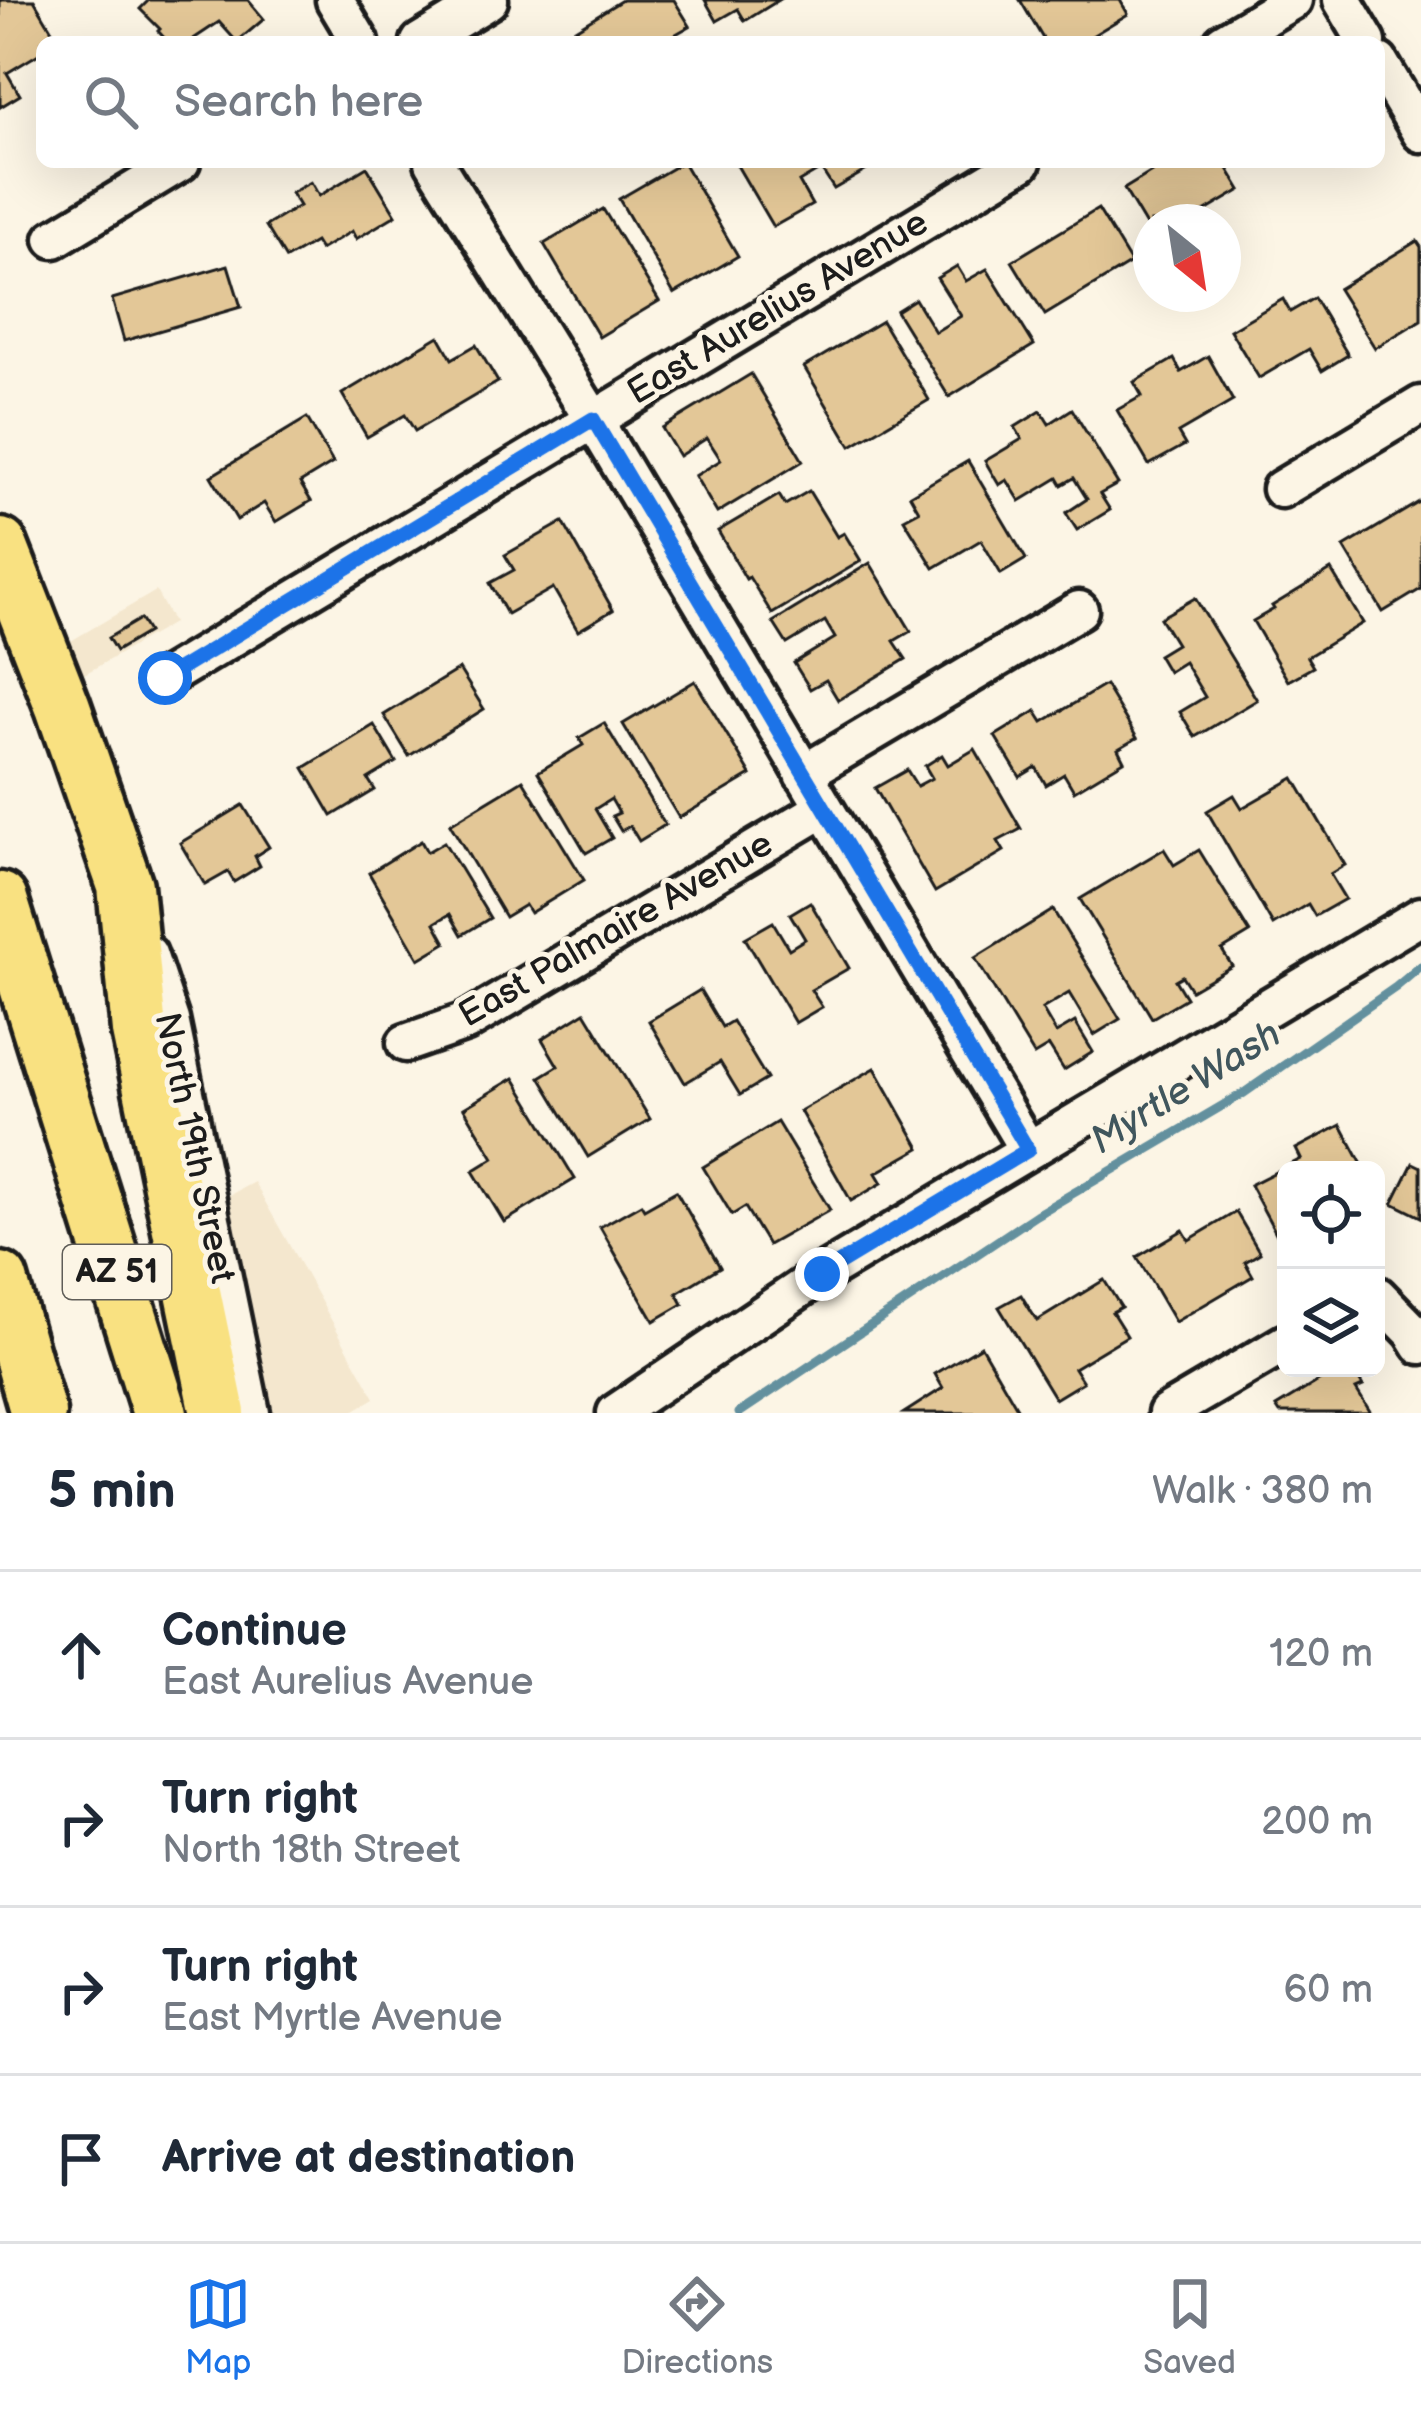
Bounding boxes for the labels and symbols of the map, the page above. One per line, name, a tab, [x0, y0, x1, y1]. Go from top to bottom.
street label: East Aurelius Avenue	[620, 201, 936, 415]
north arrow	[1133, 204, 1241, 312]
route start	[138, 651, 192, 705]
street label: East Palmaire Avenue	[452, 823, 780, 1037]
street label: North 19th Street	[144, 1009, 244, 1287]
water label: Myrtle Wash	[1082, 1011, 1290, 1165]
road number: AZ 51	[63, 1245, 171, 1299]
route end	[795, 1247, 849, 1301]

